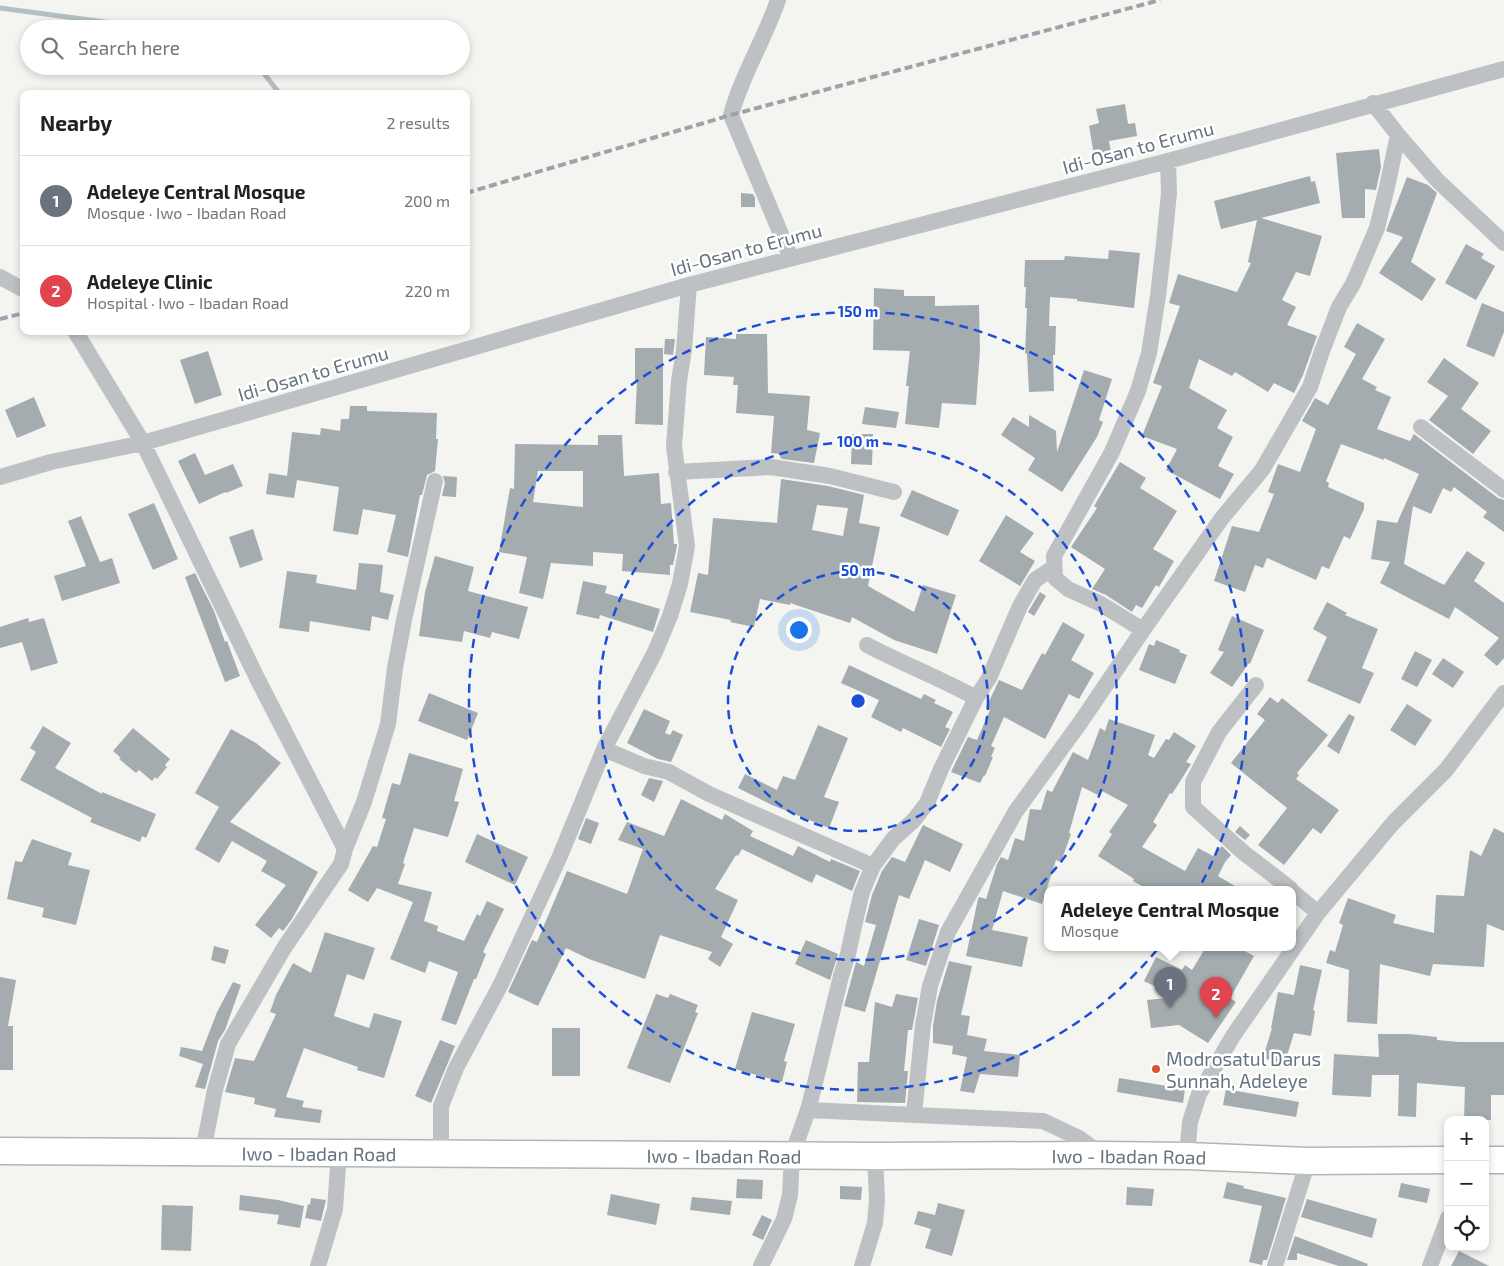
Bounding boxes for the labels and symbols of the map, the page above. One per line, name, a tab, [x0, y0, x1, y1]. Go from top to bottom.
street label: Idi-Osan to Erumu	[1060, 116, 1216, 178]
street label: Idi-Osan to Erumu	[668, 218, 824, 280]
text: 150 m	[838, 302, 878, 320]
street label: Idi-Osan to Erumu	[235, 340, 391, 406]
text: 100 m	[837, 432, 879, 450]
text: 50 m	[841, 561, 875, 579]
your location	[786, 617, 812, 643]
centre of rings	[849, 692, 867, 710]
pin: 1	[1154, 967, 1186, 1008]
pin: 2	[1200, 977, 1232, 1018]
place label: Modrosatul Darus Sunnah, Adeleye	[1166, 1047, 1321, 1092]
marker: Modrosatul Darus Sunnah, Adeleye	[1150, 1063, 1162, 1075]
street label: Iwo - Ibadan Road	[241, 1141, 397, 1165]
street label: Iwo - Ibadan Road	[646, 1143, 802, 1167]
street label: Iwo - Ibadan Road	[1051, 1143, 1207, 1168]

